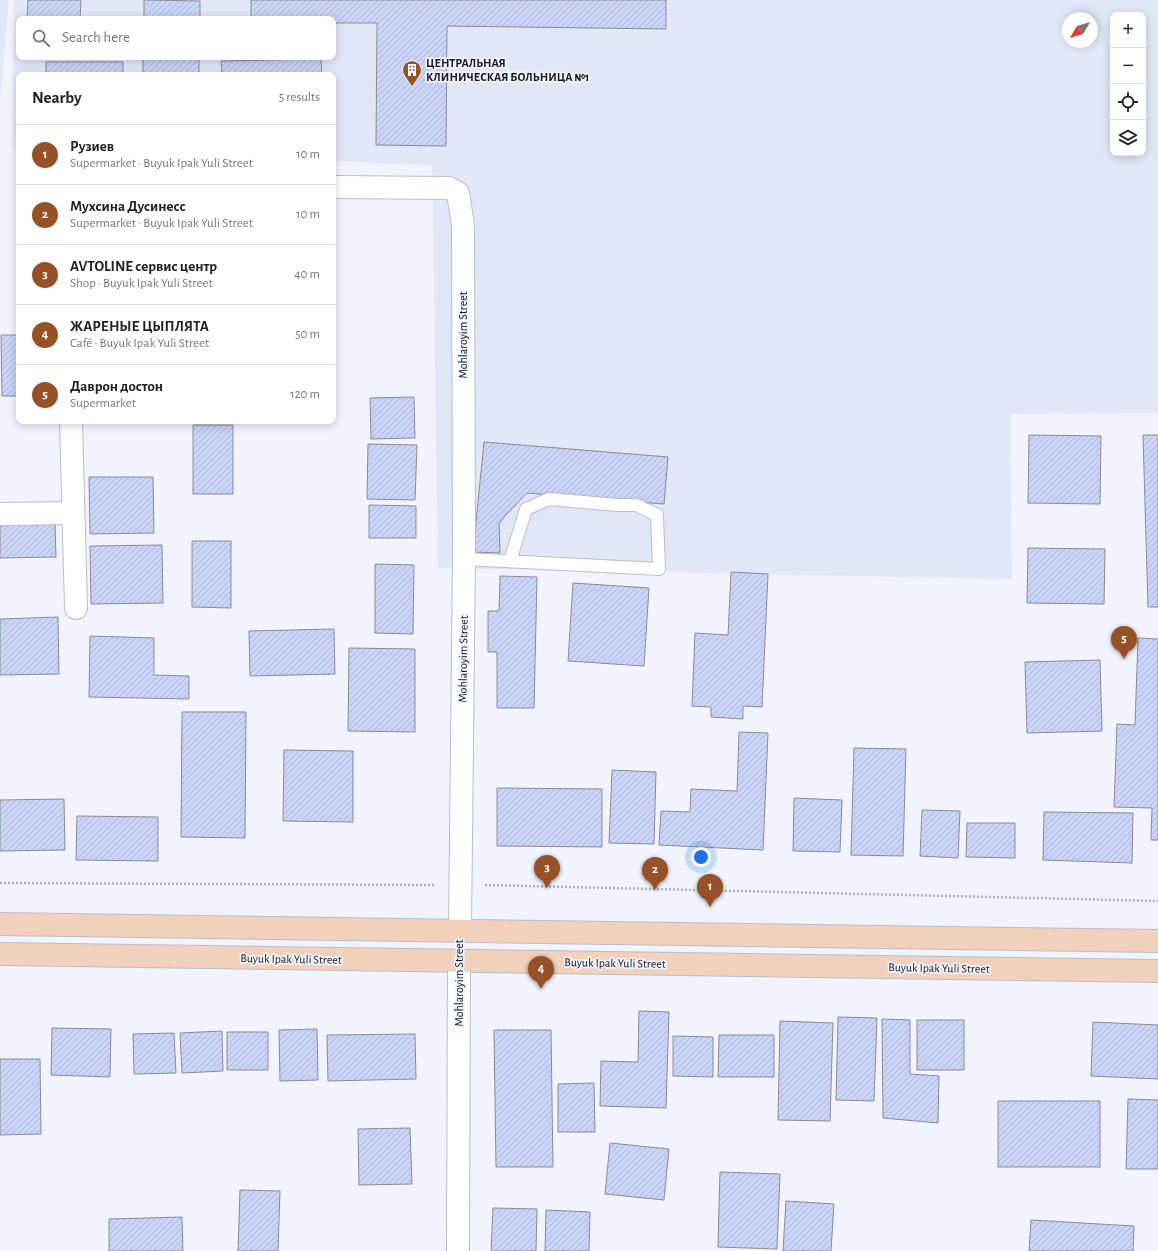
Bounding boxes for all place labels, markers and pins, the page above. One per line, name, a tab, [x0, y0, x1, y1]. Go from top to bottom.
place label: ЦЕНТРАЛЬНАЯ КЛИНИЧЕСКАЯ БОЛЬНИЦА №1	[426, 57, 589, 83]
building icon: ЦЕНТРАЛЬНАЯ КЛИНИЧЕСКАЯ БОЛЬНИЦА №1	[401, 59, 423, 87]
pin: 5	[1111, 626, 1137, 659]
pin: 3	[534, 855, 560, 888]
pin: 2	[642, 857, 668, 890]
pin: 1	[697, 874, 723, 907]
pin: 4	[528, 956, 554, 989]

